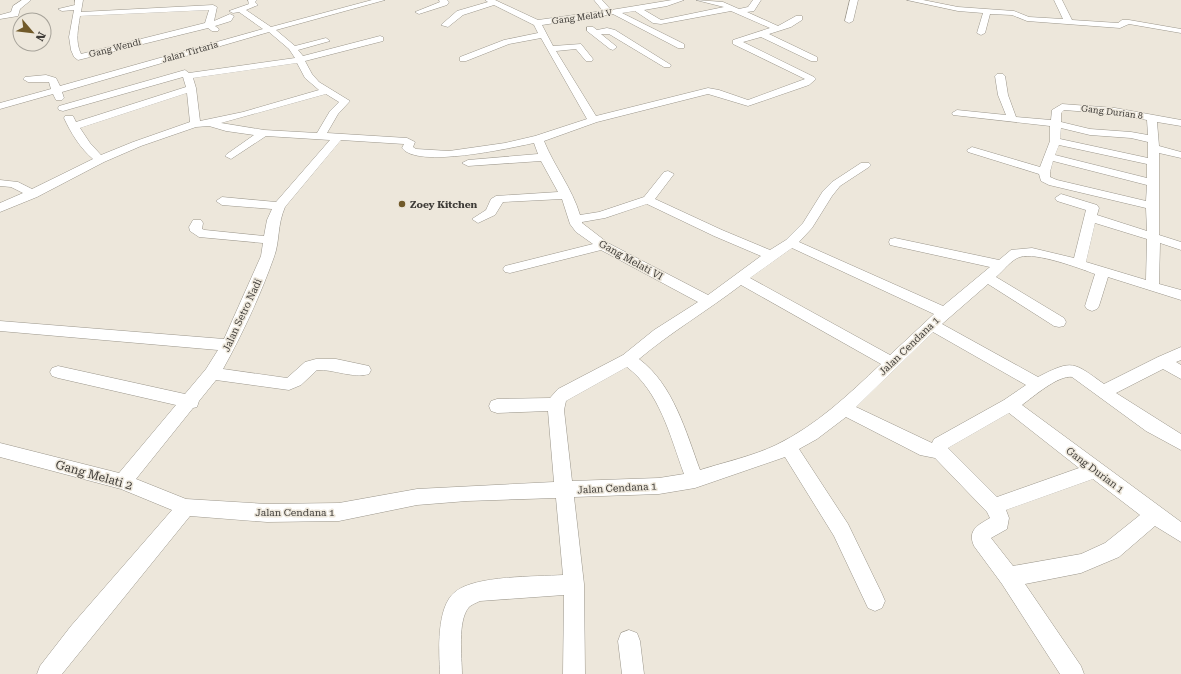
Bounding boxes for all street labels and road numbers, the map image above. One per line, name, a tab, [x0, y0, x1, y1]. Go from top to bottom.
street label: Gang Melati V	[551, 8, 614, 26]
street label: Gang Wendi	[88, 37, 142, 59]
street label: Jalan Tirtaria	[161, 39, 219, 65]
street label: Gang Durian 8	[1080, 103, 1144, 121]
street label: Gang Melati VI	[597, 238, 665, 282]
street label: Jalan Setro Nadi	[220, 277, 264, 353]
street label: Jalan Cendana 1	[877, 314, 942, 378]
street label: Gang Durian 1	[1064, 445, 1126, 495]
street label: Gang Melati 2	[54, 457, 134, 493]
street label: Jalan Cendana 1	[577, 480, 657, 496]
street label: Jalan Cendana 1	[255, 507, 335, 518]

